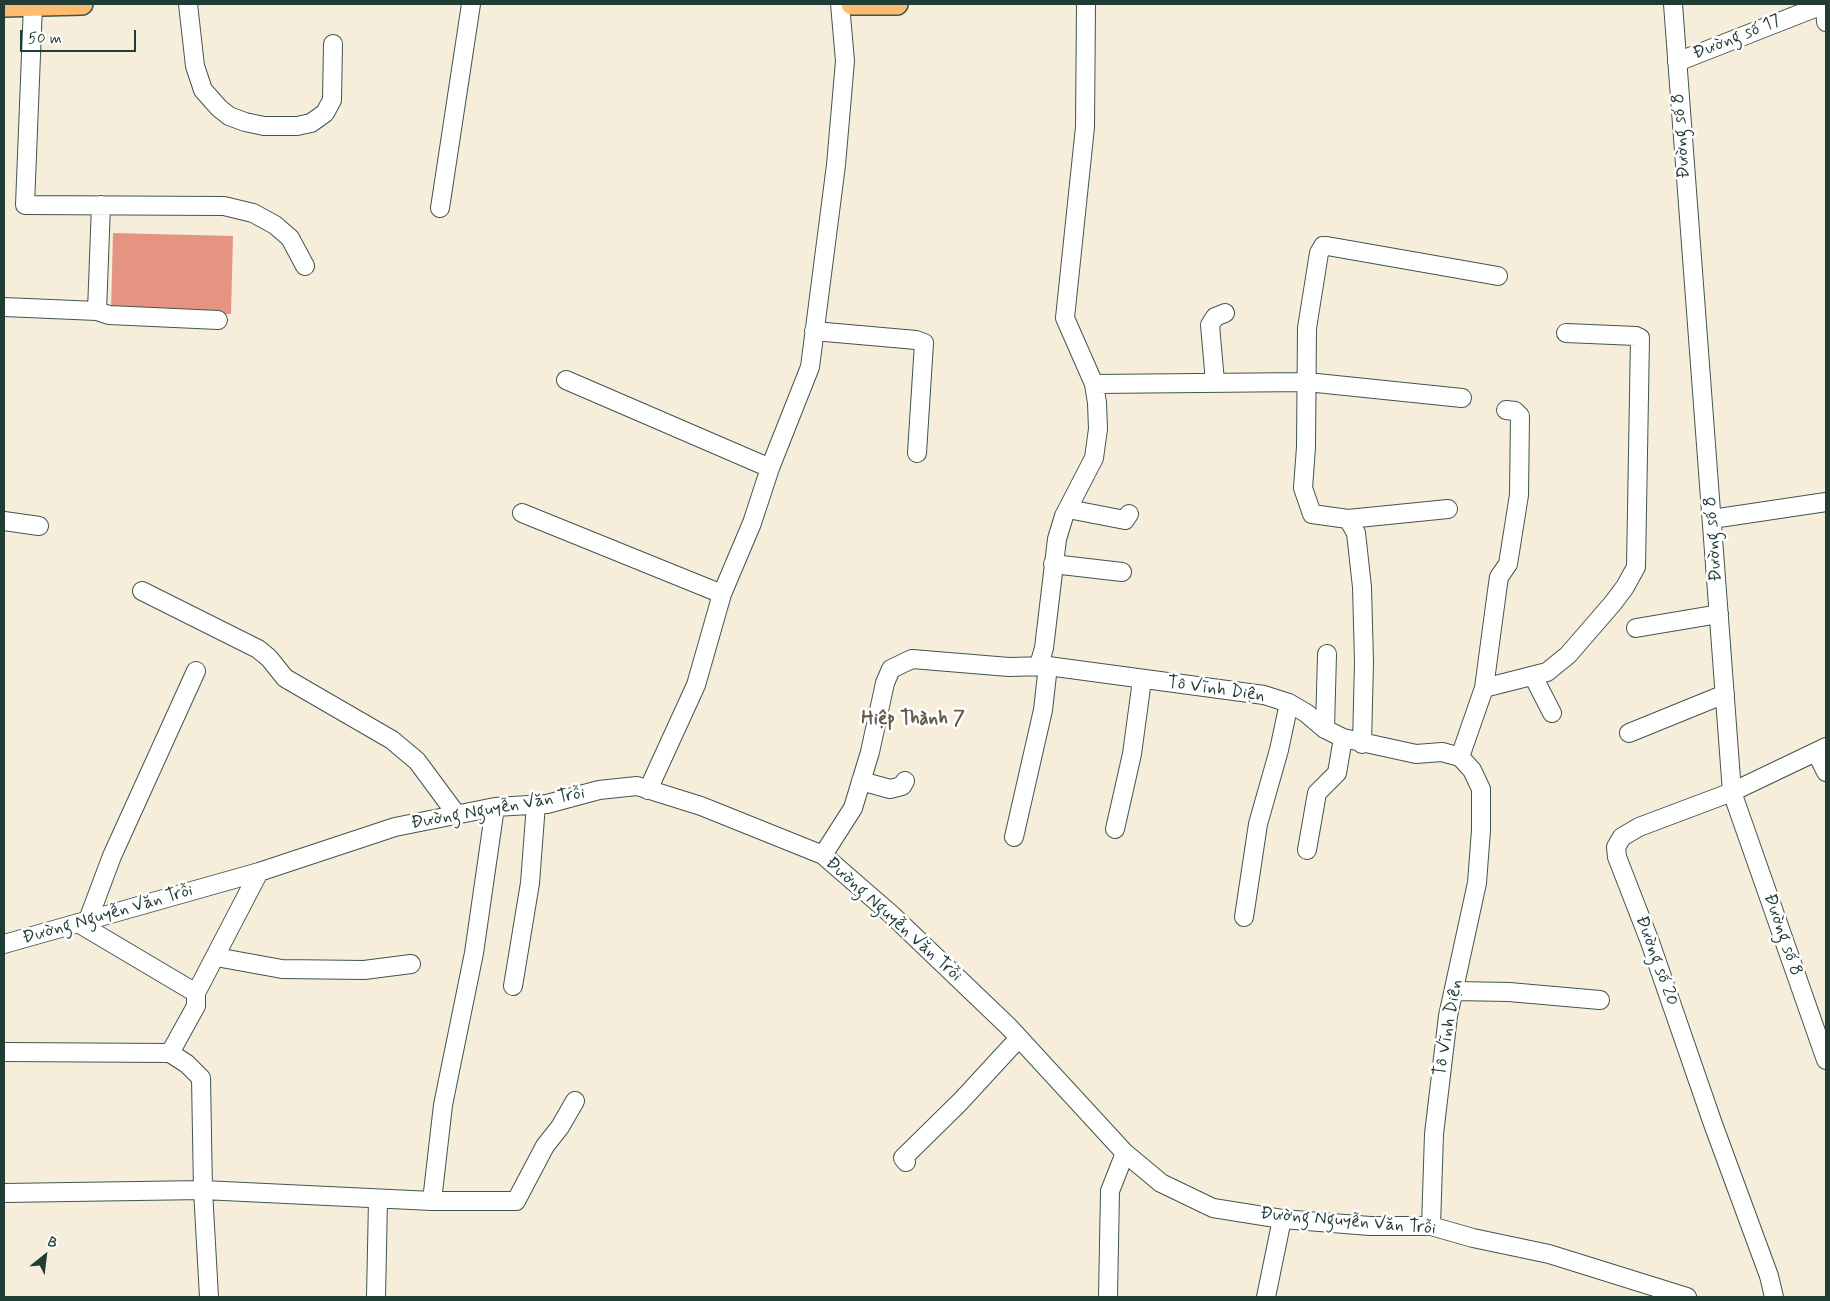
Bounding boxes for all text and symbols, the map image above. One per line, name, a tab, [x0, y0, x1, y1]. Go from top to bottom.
street label: Đường số 17	[1690, 11, 1784, 65]
scale bar	[22, 20, 139, 52]
text: 50 m	[28, 29, 62, 49]
street label: Đường số 8	[1668, 93, 1696, 179]
street label: Đường số 8	[1700, 496, 1728, 582]
street label: Tô Vĩnh Diện	[1166, 672, 1266, 708]
district label: Hiệp Thành 7	[861, 709, 965, 731]
street label: Đường Nguyễn Văn Trỗi	[409, 783, 587, 835]
street label: Đường Nguyễn Văn Trỗi	[820, 853, 966, 987]
street label: Đường Nguyễn Văn Trỗi	[20, 880, 196, 950]
street label: Đường số 8	[1758, 891, 1806, 979]
street label: Đường số 20	[1630, 913, 1682, 1009]
street label: Tô Vĩnh Diện	[1430, 978, 1468, 1078]
street label: Đường Nguyễn Văn Trỗi	[1259, 1204, 1437, 1240]
north arrow	[20, 1231, 70, 1281]
text: B	[44, 1233, 61, 1253]

